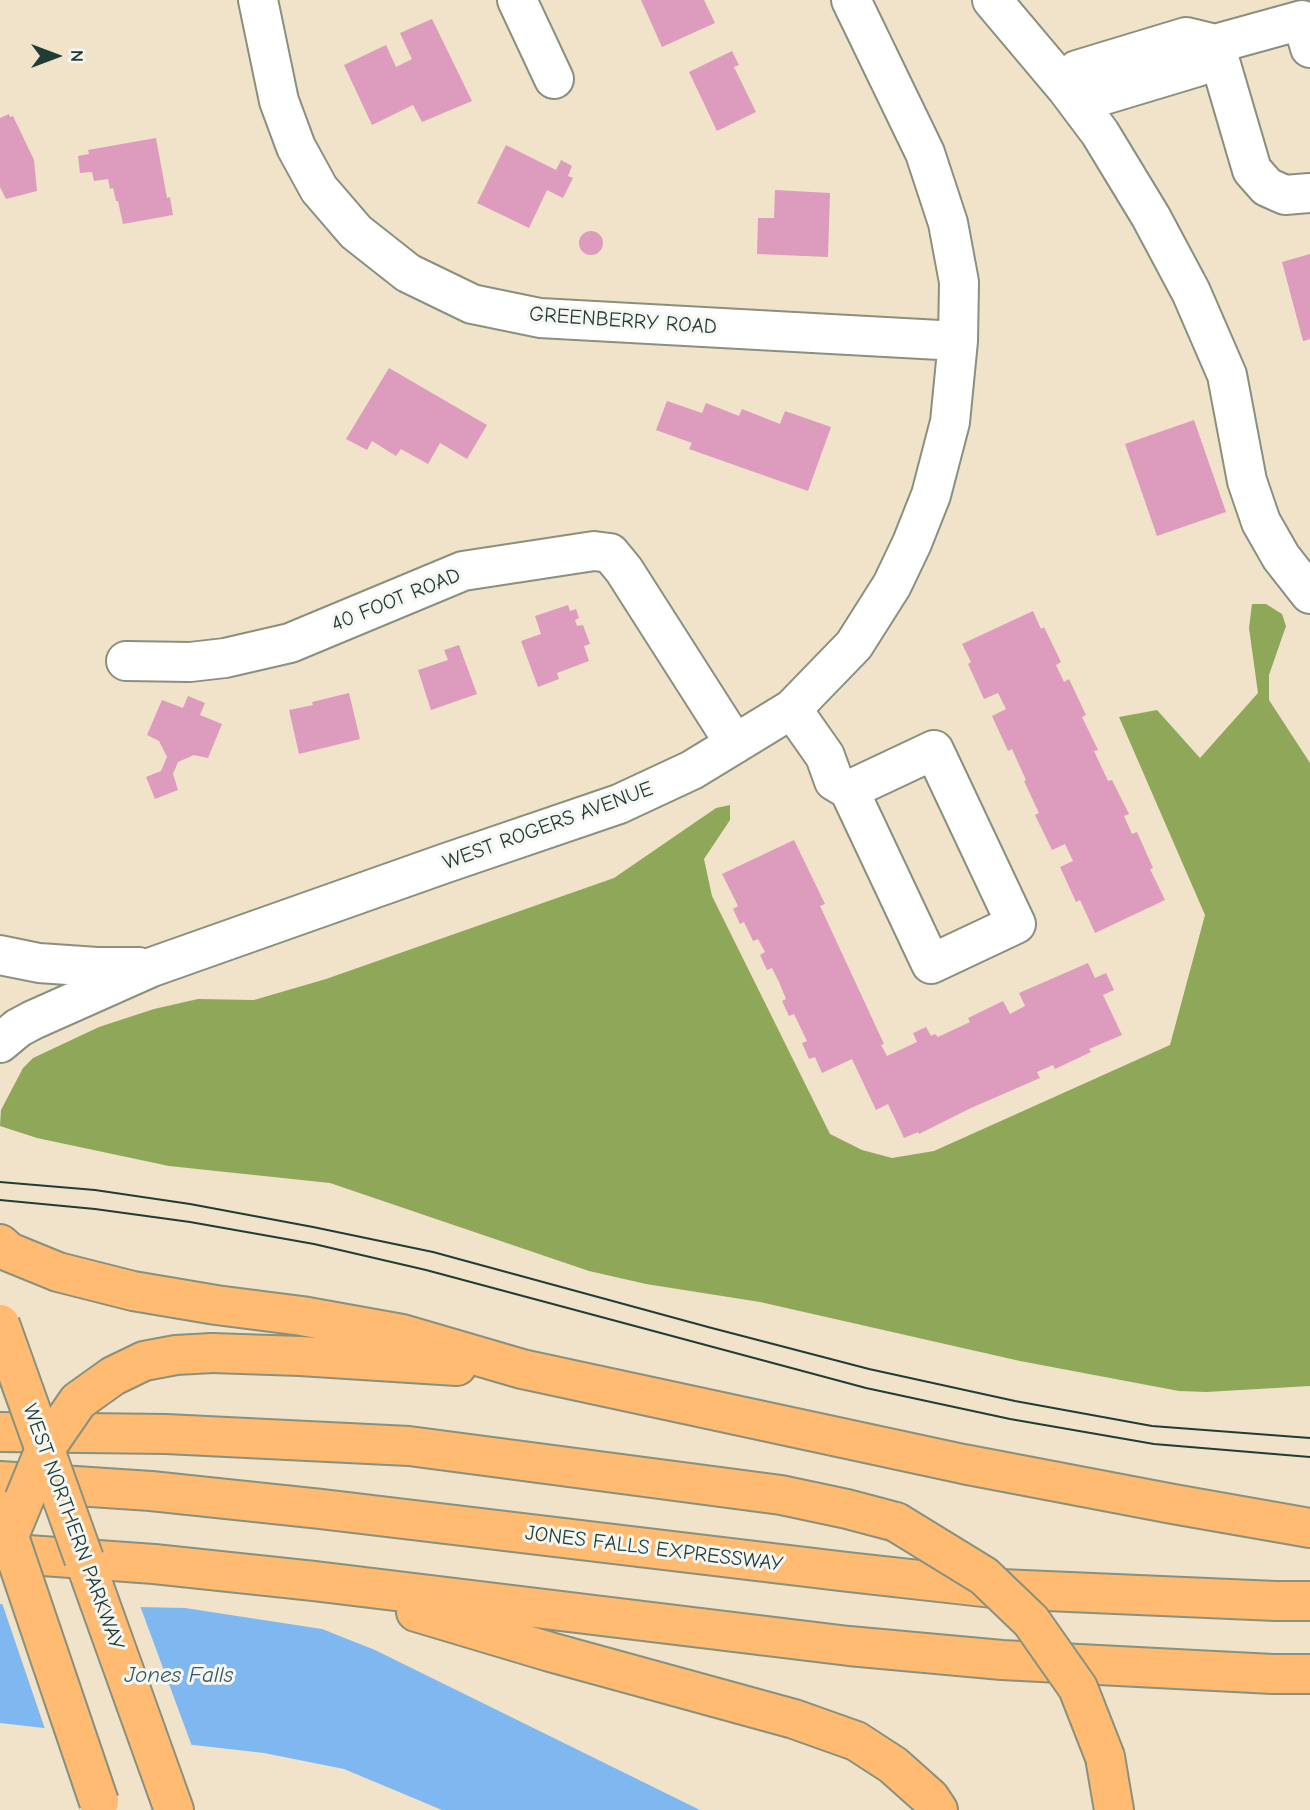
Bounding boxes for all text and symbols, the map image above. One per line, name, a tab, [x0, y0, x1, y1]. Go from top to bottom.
north arrow	[21, 21, 91, 91]
text: N	[66, 50, 88, 62]
street label: GREENBERRY ROAD	[528, 302, 718, 340]
street label: 40 FOOT ROAD	[328, 563, 464, 637]
street label: WEST ROGERS AVENUE	[440, 776, 656, 876]
street label: WEST NORTHERN PARKWAY	[17, 1400, 129, 1654]
street label: JONES FALLS EXPRESSWAY	[524, 1521, 784, 1577]
water label: Jones Falls	[125, 1661, 233, 1689]

